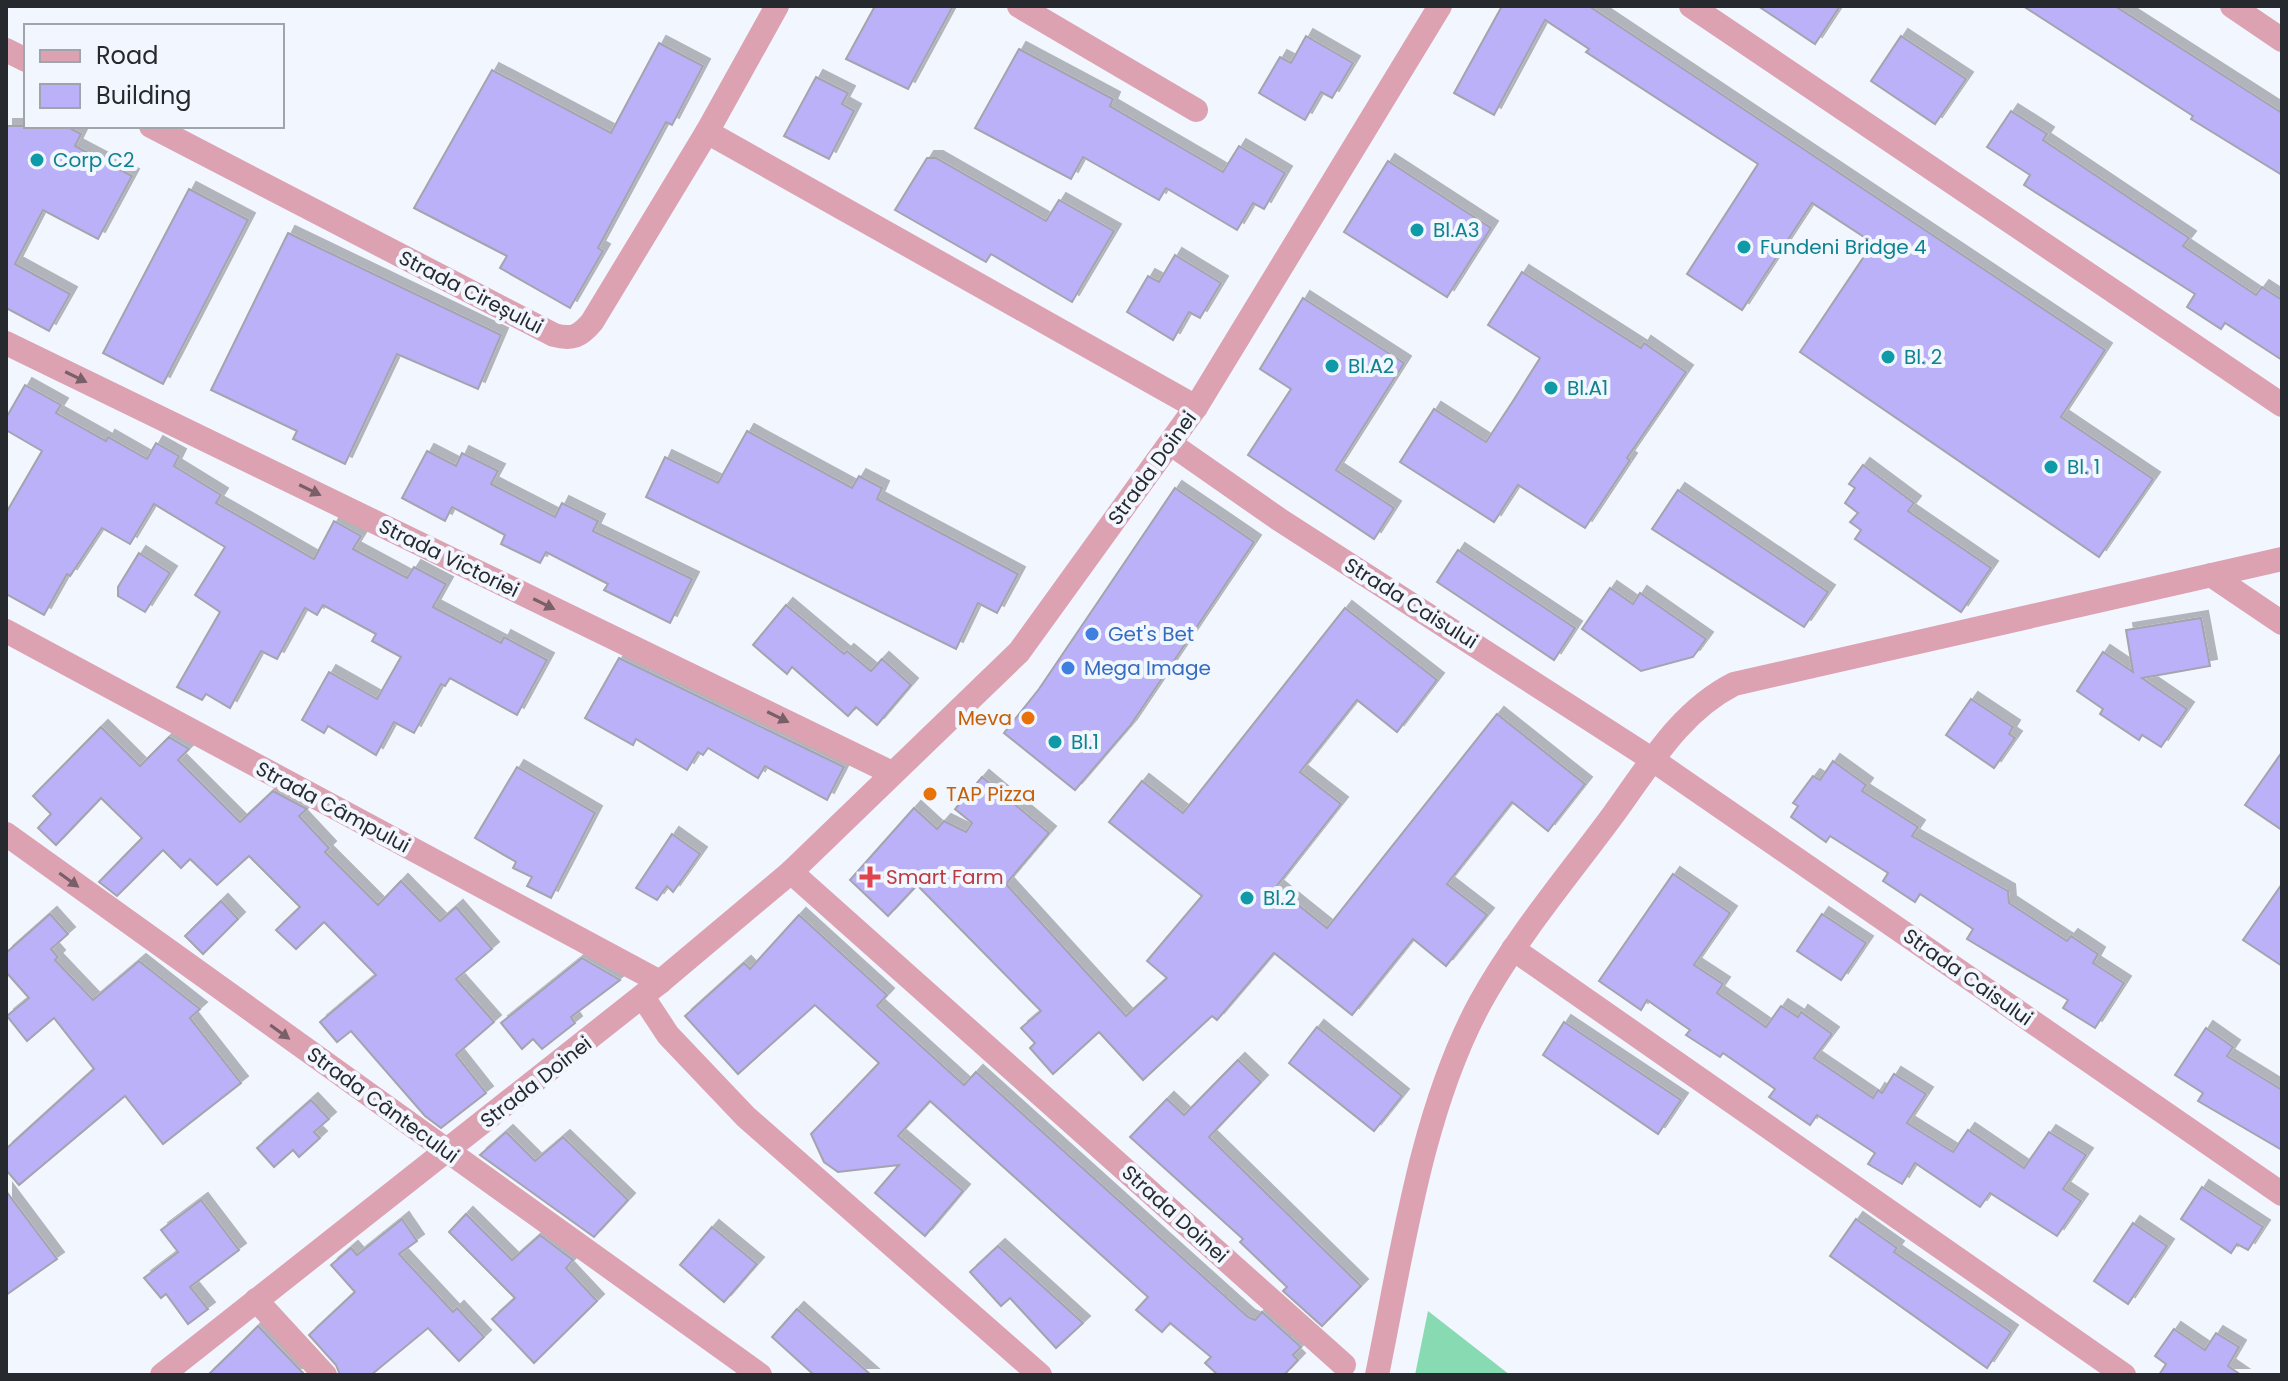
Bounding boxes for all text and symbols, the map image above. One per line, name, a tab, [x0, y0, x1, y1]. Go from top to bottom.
legend	[24, 24, 284, 128]
text: Road	[96, 39, 158, 72]
text: Building	[96, 79, 192, 112]
place label: Corp C2	[53, 146, 135, 174]
marker: Corp C2	[28, 151, 46, 169]
place label: Bl.A3	[1433, 216, 1480, 244]
marker: Bl.A3	[1408, 221, 1426, 239]
place label: Fundeni Bridge 4	[1760, 233, 1927, 261]
marker: Fundeni Bridge 4	[1735, 238, 1753, 256]
street label: Strada Cireșului	[394, 244, 548, 340]
place label: Bl. 2	[1904, 343, 1942, 371]
marker: Bl. 2	[1879, 348, 1897, 366]
place label: Bl.A2	[1348, 352, 1394, 380]
marker: Bl.A2	[1323, 357, 1341, 375]
one-way arrow	[65, 370, 88, 384]
place label: Bl.A1	[1567, 374, 1608, 402]
marker: Bl.A1	[1542, 379, 1560, 397]
street label: Strada Doinei	[1101, 405, 1203, 531]
place label: Bl. 1	[2067, 453, 2100, 481]
marker: Bl. 1	[2042, 458, 2060, 476]
one-way arrow	[299, 483, 322, 497]
street label: Strada Victoriei	[374, 512, 524, 604]
street label: Strada Caisului	[1339, 551, 1483, 655]
one-way arrow	[532, 597, 556, 611]
place label: Get's Bet	[1108, 620, 1194, 648]
marker: Get's Bet	[1083, 625, 1101, 643]
place label: Mega Image	[1084, 654, 1211, 682]
marker: Mega Image	[1059, 659, 1077, 677]
place label: Meva	[958, 704, 1012, 732]
marker: Meva	[1019, 709, 1037, 727]
one-way arrow	[766, 710, 790, 724]
place label: Bl.1	[1071, 728, 1099, 756]
marker: Bl.1	[1046, 733, 1064, 751]
street label: Strada Câmpului	[251, 755, 415, 859]
place label: TAP Pizza	[946, 780, 1035, 808]
marker: TAP Pizza	[921, 785, 939, 803]
place label: Smart Farm	[886, 863, 1004, 891]
marker: Smart Farm	[861, 868, 879, 886]
one-way arrow	[59, 872, 80, 887]
place label: Bl.2	[1263, 884, 1296, 912]
marker: Bl.2	[1238, 889, 1256, 907]
street label: Strada Caisului	[1898, 922, 2038, 1032]
one-way arrow	[270, 1024, 291, 1039]
street label: Strada Doinei	[474, 1030, 598, 1134]
street label: Strada Cântecului	[301, 1040, 465, 1170]
street label: Strada Doinei	[1116, 1159, 1234, 1269]

